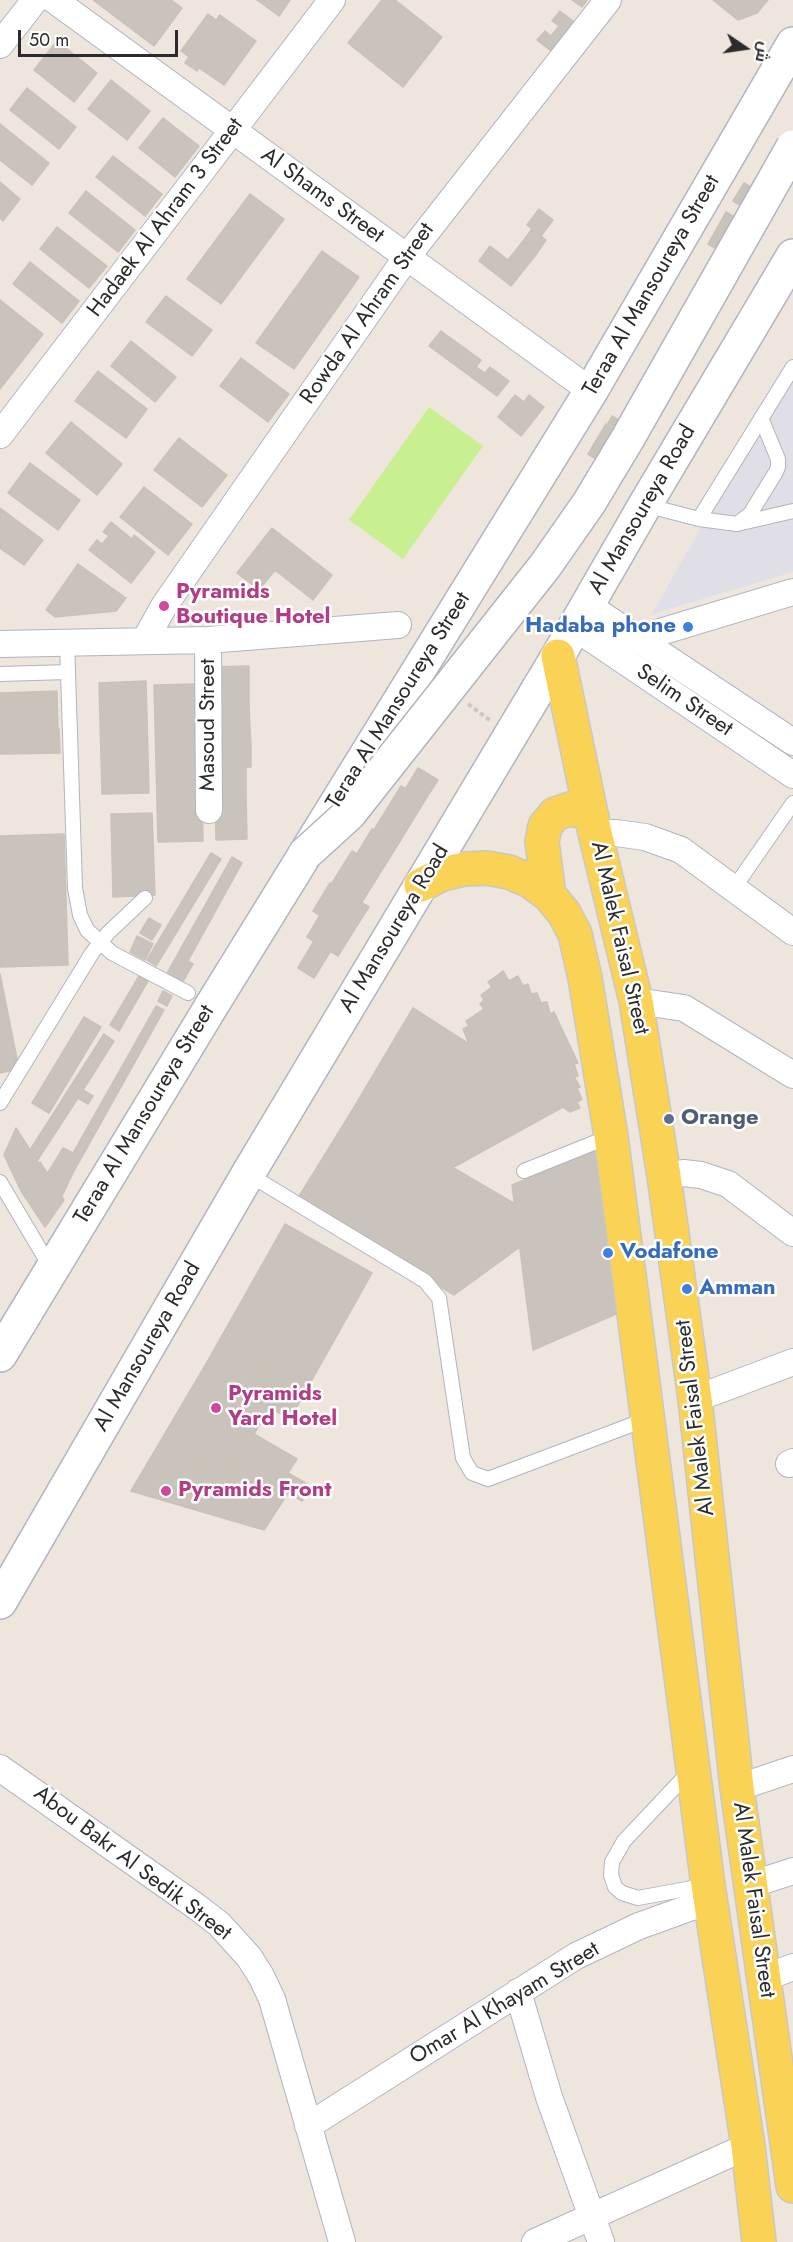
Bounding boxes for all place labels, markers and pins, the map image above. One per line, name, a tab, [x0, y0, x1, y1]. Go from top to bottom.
place label: Pyramids Boutique Hotel	[176, 580, 331, 632]
marker: Pyramids Boutique Hotel	[157, 599, 171, 613]
place label: Hadaba phone	[525, 614, 676, 640]
marker: Hadaba phone	[681, 620, 695, 634]
place label: Orange	[681, 1106, 759, 1132]
marker: Orange	[662, 1112, 676, 1126]
place label: Vodafone	[620, 1240, 719, 1266]
marker: Vodafone	[601, 1246, 615, 1260]
place label: Amman	[699, 1276, 776, 1302]
marker: Amman	[680, 1282, 694, 1296]
place label: Pyramids Yard Hotel	[228, 1382, 337, 1434]
marker: Pyramids Yard Hotel	[209, 1401, 223, 1415]
place label: Pyramids Front	[178, 1478, 331, 1504]
marker: Pyramids Front	[159, 1484, 173, 1498]

